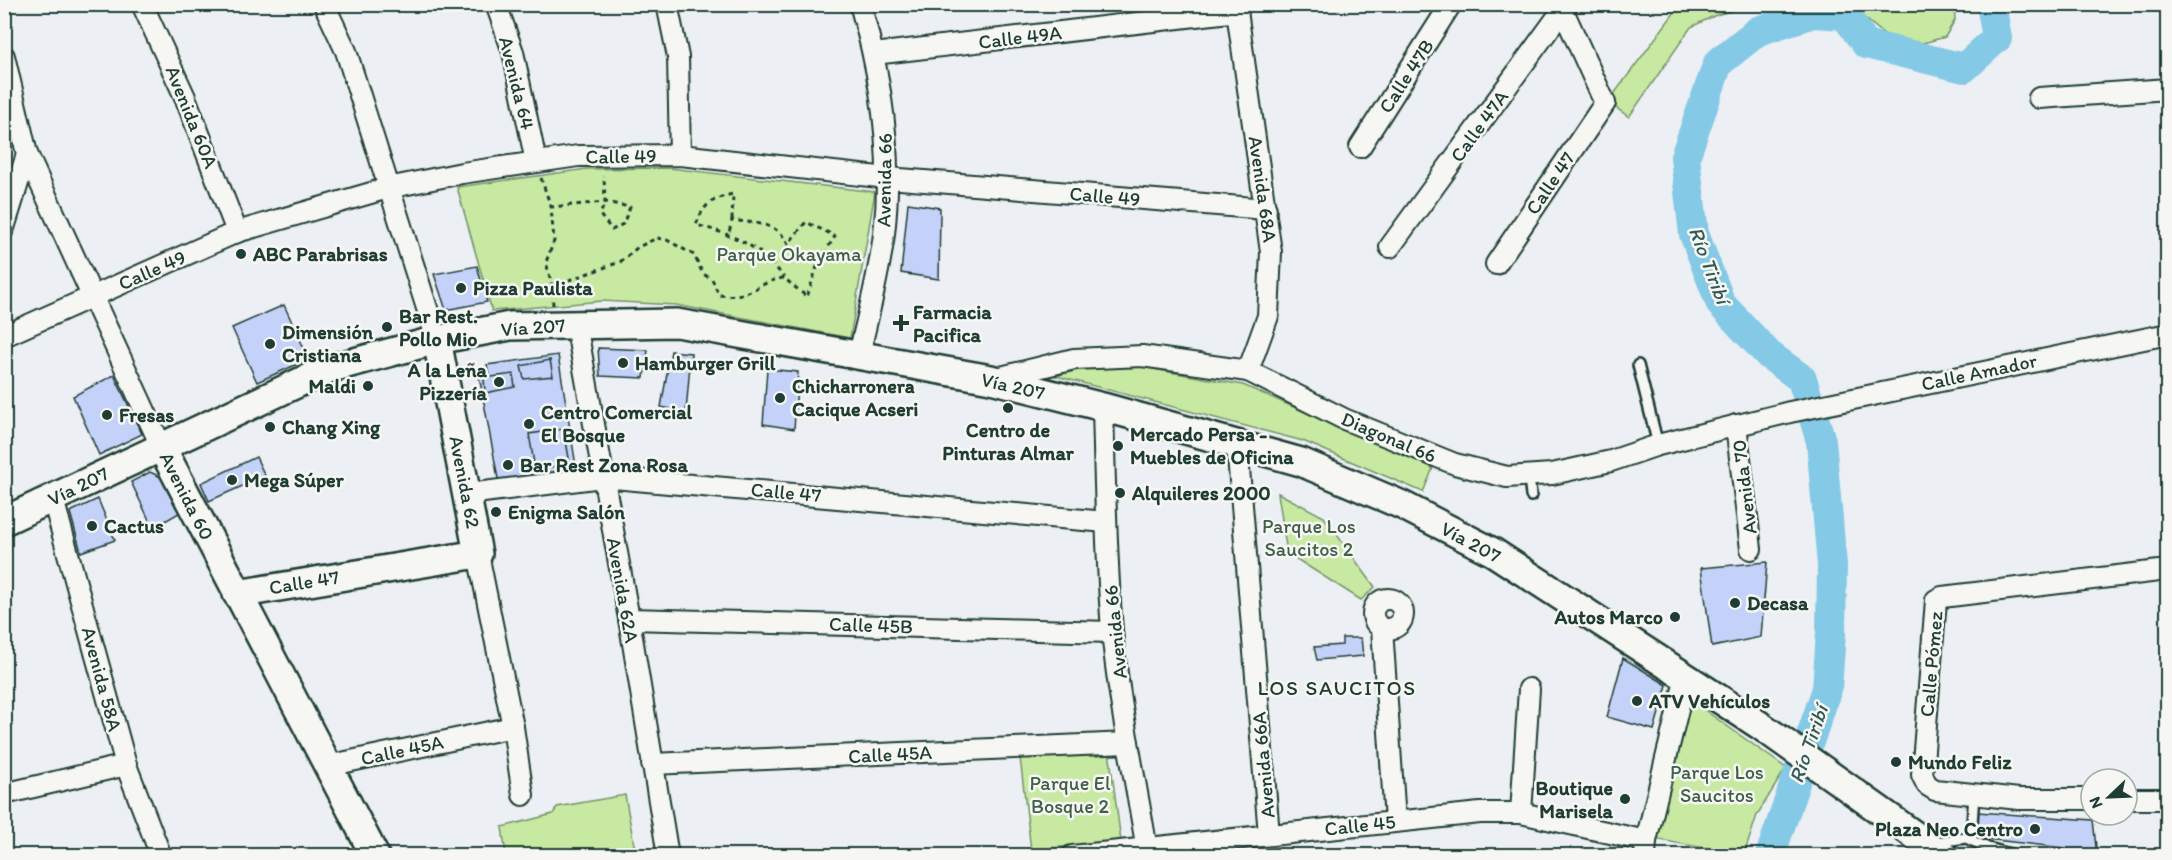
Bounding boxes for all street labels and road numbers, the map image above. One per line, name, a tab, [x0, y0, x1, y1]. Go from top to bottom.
street label: Calle 49A	[977, 20, 1063, 54]
street label: Avenida 64	[494, 34, 540, 132]
street label: Calle 47B	[1373, 34, 1439, 118]
street label: Avenida 60A	[161, 62, 224, 172]
street label: Calle 47A	[1445, 85, 1513, 167]
street label: Avenida 66	[871, 133, 897, 227]
street label: Avenida 68A	[1244, 134, 1282, 244]
street label: Calle 49	[585, 143, 657, 169]
street label: Calle 47	[1520, 147, 1580, 219]
street label: Calle 49	[1069, 181, 1141, 211]
street label: Calle 49	[115, 245, 189, 295]
street label: Vía 207	[500, 313, 566, 341]
street label: Calle Amador	[1919, 348, 2039, 396]
street label: Vía 207	[979, 367, 1047, 405]
street label: Diagonal 66	[1338, 406, 1440, 468]
street label: Avenida 62	[444, 434, 486, 531]
street label: Avenida 70	[1726, 438, 1762, 536]
street label: Avenida 60	[155, 448, 219, 544]
street label: Vía 207	[44, 461, 112, 511]
street label: Calle 47	[750, 477, 822, 507]
street label: Vía 207	[1437, 516, 1505, 568]
street label: Avenida 62A	[602, 535, 644, 645]
street label: Calle 47	[267, 565, 341, 599]
street label: Avenida 66	[1098, 584, 1132, 680]
street label: Calle Pómez	[1914, 609, 1948, 718]
street label: Calle 45B	[829, 612, 913, 638]
street label: Avenida 58A	[77, 624, 128, 734]
street label: Avenida 66A	[1246, 711, 1280, 819]
street label: Calle 45A	[358, 729, 446, 770]
street label: Calle 45A	[847, 740, 933, 768]
street label: Calle 45	[1323, 809, 1397, 841]

